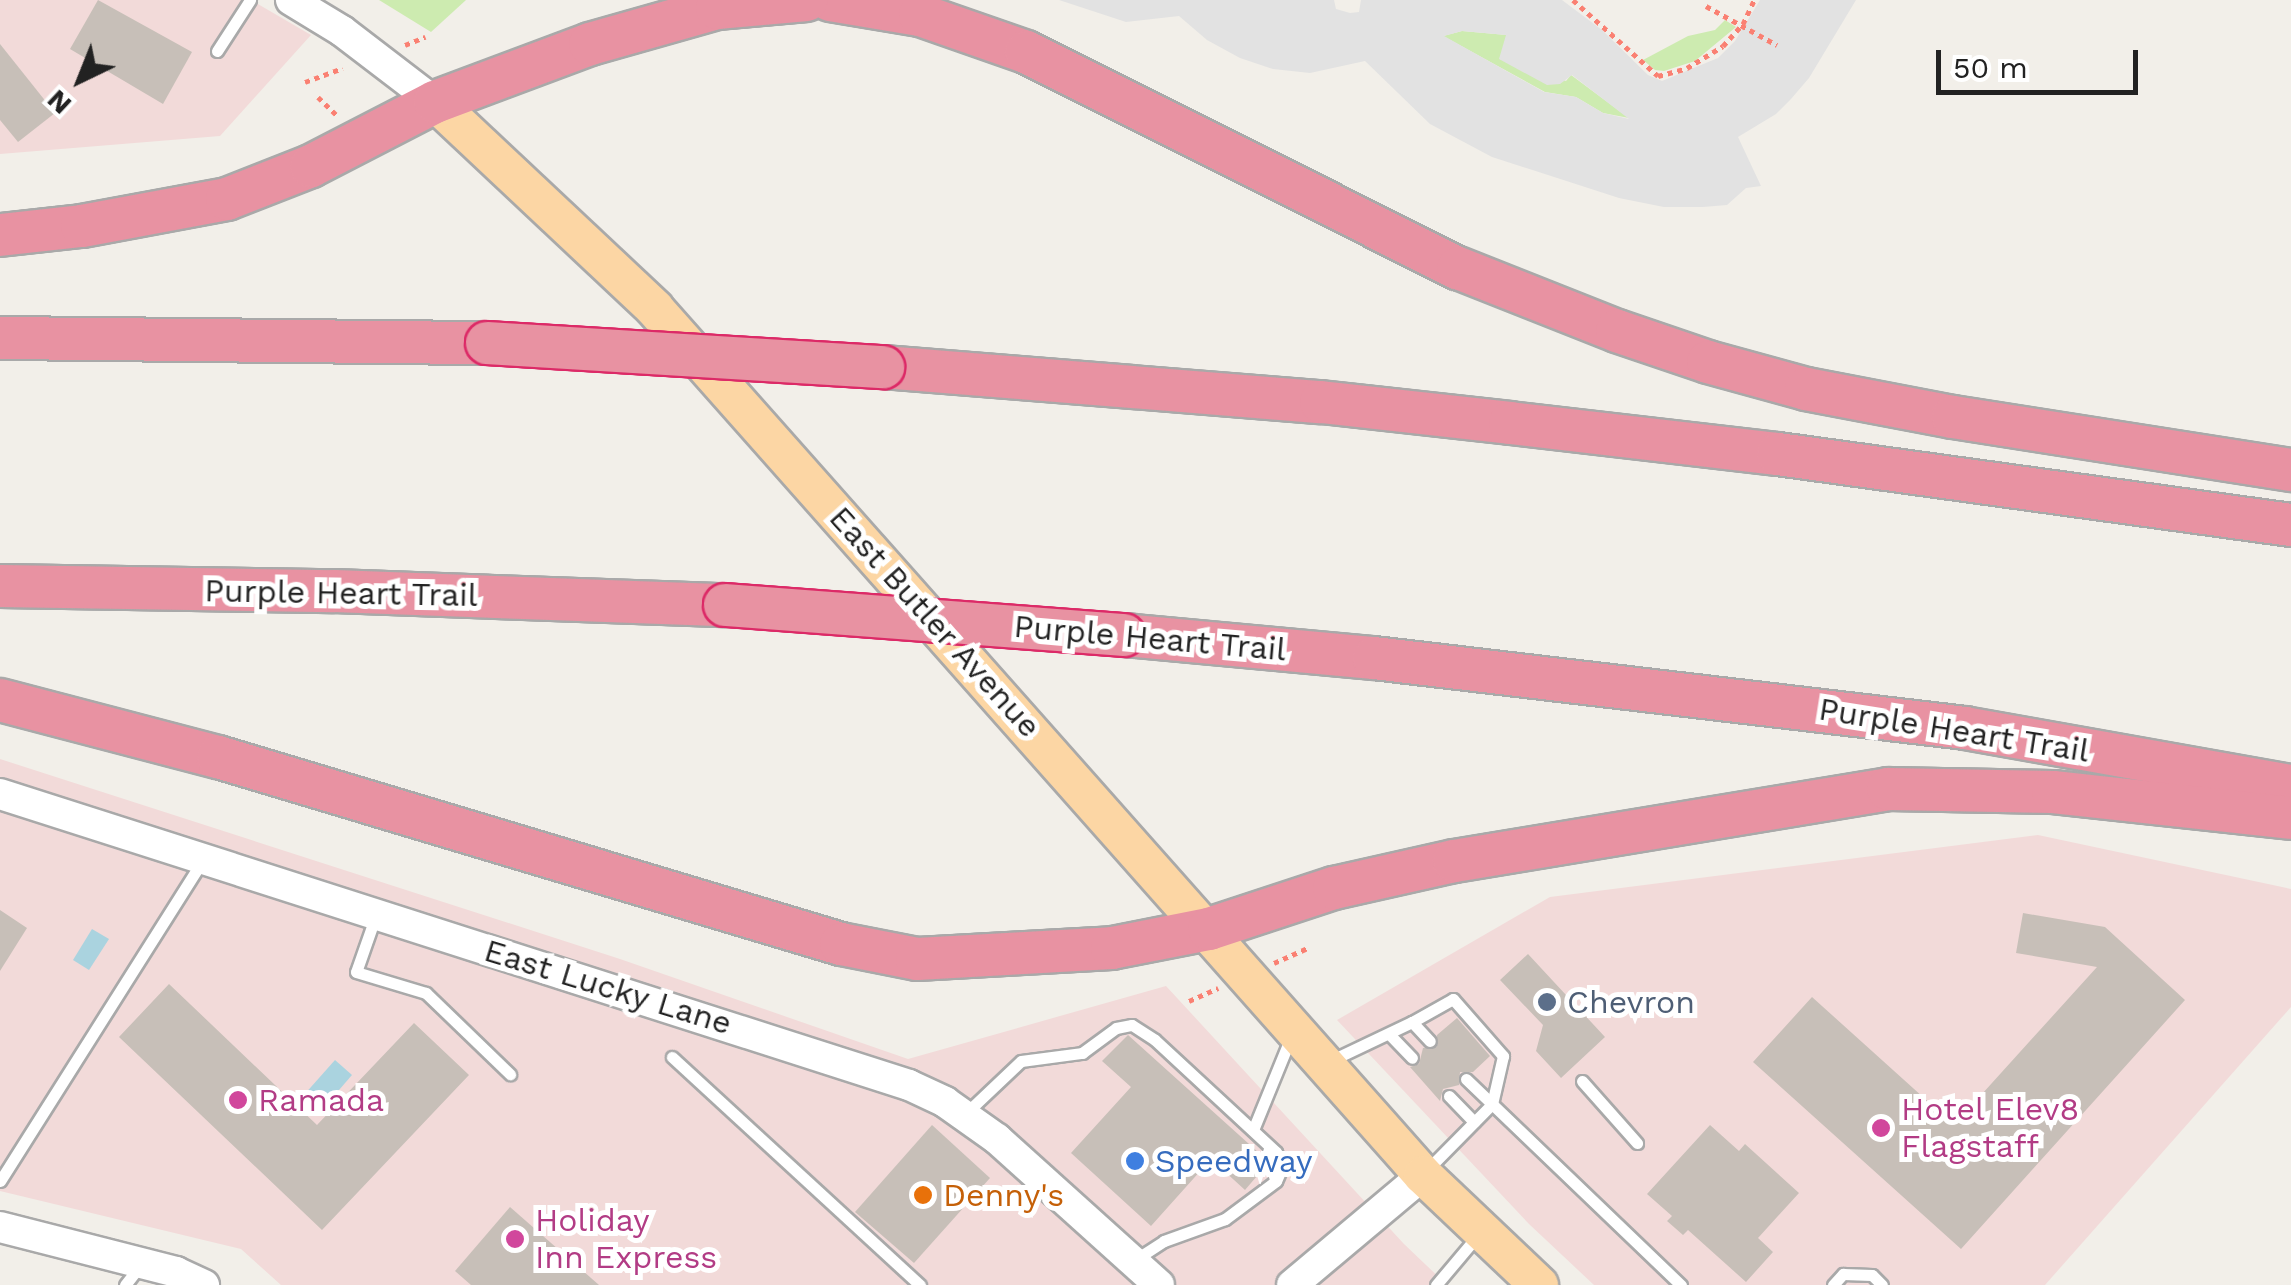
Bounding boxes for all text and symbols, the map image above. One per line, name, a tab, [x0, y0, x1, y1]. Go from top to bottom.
north arrow	[30, 30, 130, 130]
scale bar	[1941, 30, 2144, 92]
text: 50 m	[1953, 50, 2028, 85]
text: N	[40, 83, 78, 121]
street label: East Butler Avenue	[821, 498, 1049, 746]
street label: Purple Heart Trail	[204, 571, 478, 615]
street label: Purple Heart Trail	[1012, 607, 1288, 669]
street label: Purple Heart Trail	[1816, 690, 2092, 770]
street label: East Lucky Lane	[479, 931, 737, 1043]
place label: Chevron	[1567, 983, 1695, 1021]
marker: Chevron	[1536, 991, 1558, 1013]
place label: Ramada	[258, 1081, 384, 1119]
marker: Ramada	[227, 1089, 249, 1111]
place label: Hotel Elev8 Flagstaff	[1901, 1091, 2080, 1166]
marker: Hotel Elev8 Flagstaff	[1870, 1117, 1892, 1139]
place label: Speedway	[1155, 1142, 1313, 1180]
marker: Speedway	[1124, 1150, 1146, 1172]
place label: Denny's	[943, 1176, 1064, 1214]
marker: Denny's	[912, 1184, 934, 1206]
place label: Holiday Inn Express	[535, 1202, 717, 1277]
marker: Holiday Inn Express	[504, 1228, 526, 1250]

